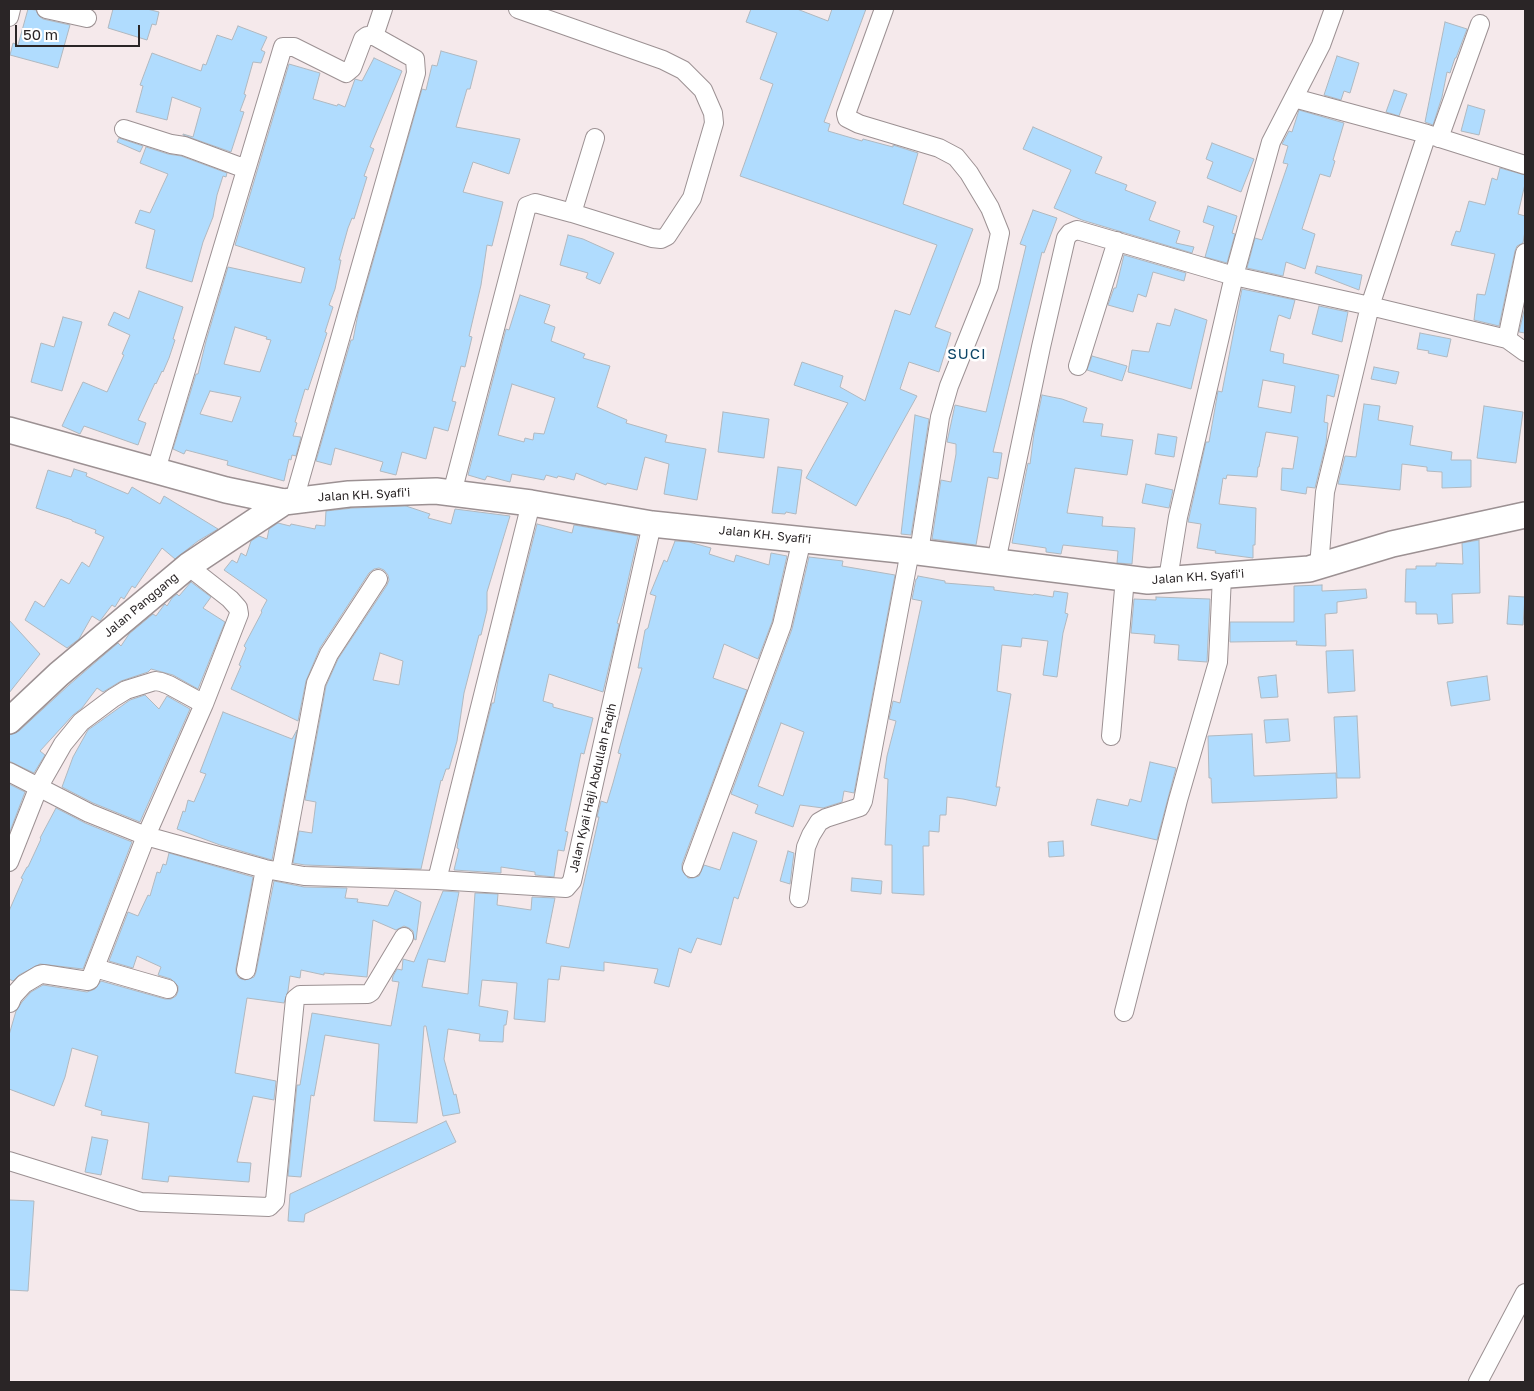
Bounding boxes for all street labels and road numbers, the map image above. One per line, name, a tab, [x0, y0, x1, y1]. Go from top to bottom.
street label: Jalan KH. Syafi'i	[317, 485, 411, 505]
street label: Jalan KH. Syafi'i	[718, 523, 812, 547]
street label: Jalan KH. Syafi'i	[1151, 567, 1245, 587]
street label: Jalan Panggang	[101, 570, 181, 640]
street label: Jalan Kyai Haji Abdullah Faqih	[566, 702, 620, 874]

